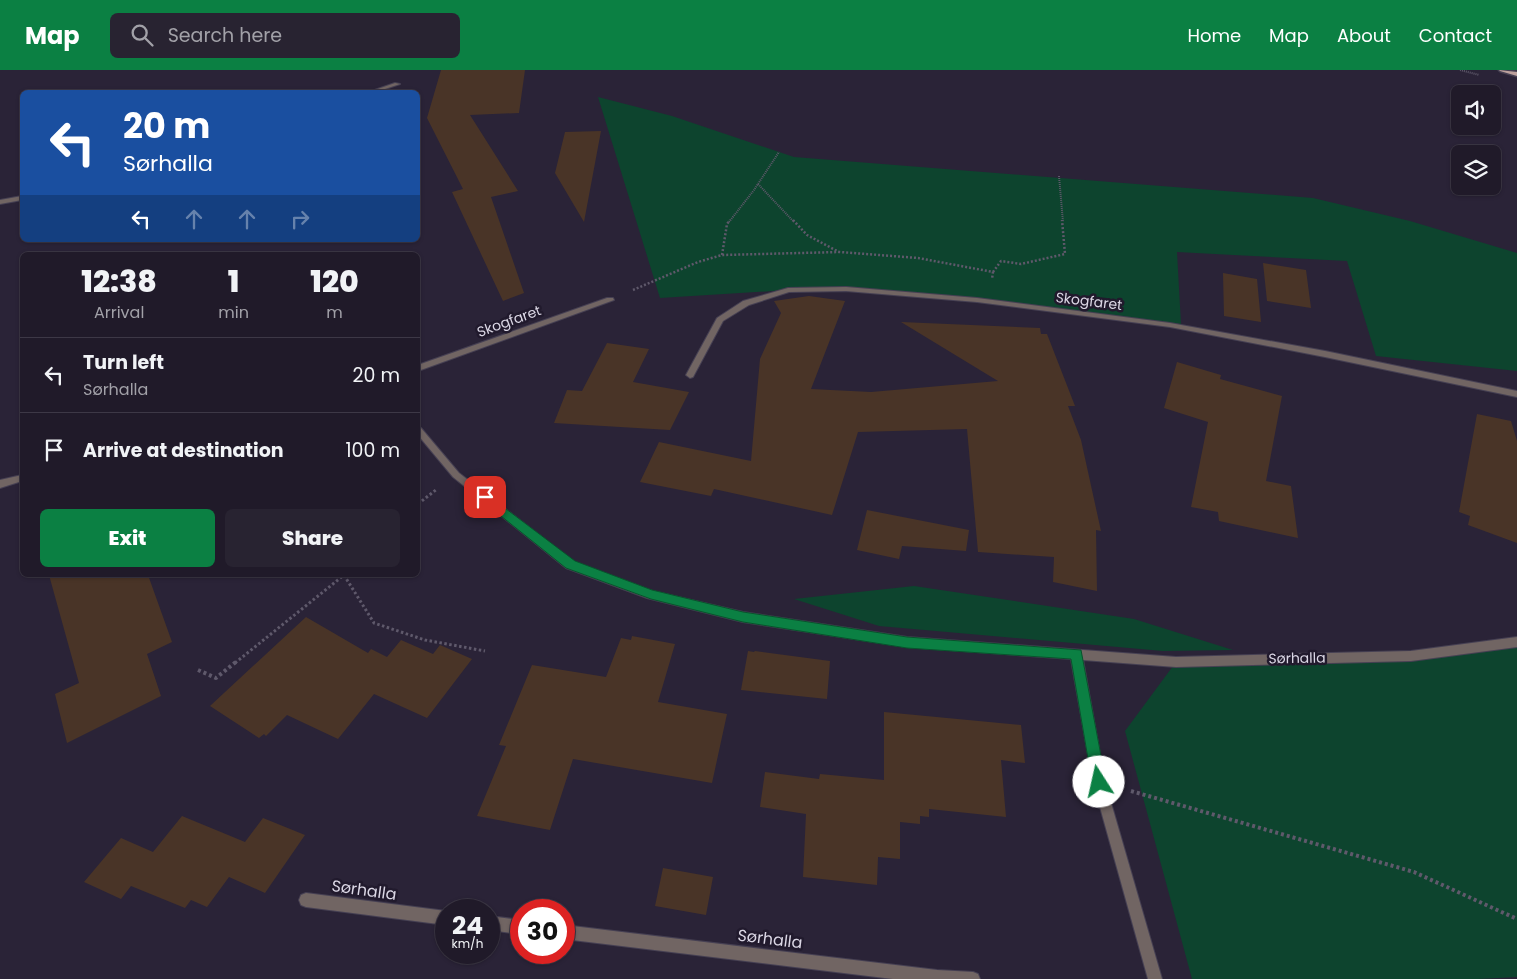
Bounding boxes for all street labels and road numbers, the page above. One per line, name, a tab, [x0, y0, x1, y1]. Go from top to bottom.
street label: Skogfaret	[1055, 287, 1123, 315]
street label: Skogfaret	[474, 300, 544, 342]
street label: Sørhalla	[1268, 648, 1326, 668]
street label: Sørhalla	[330, 874, 398, 906]
street label: Sørhalla	[736, 924, 804, 954]

